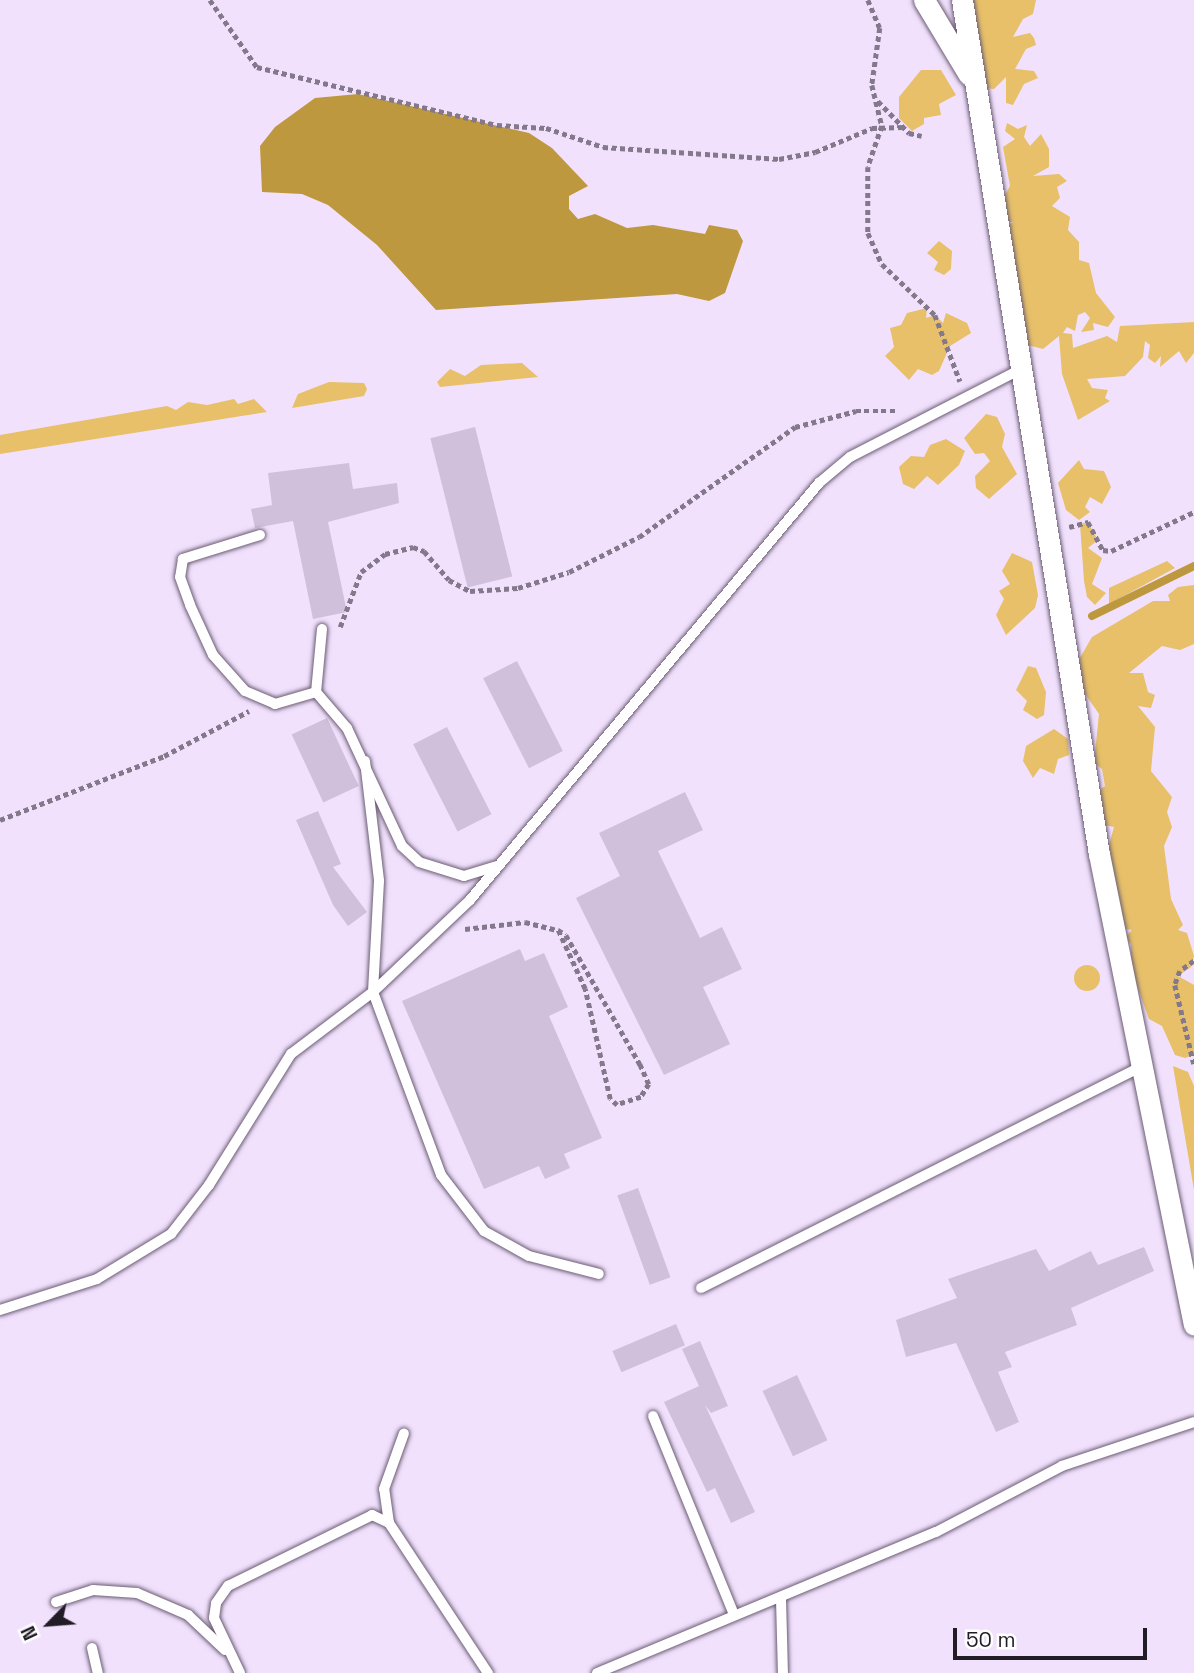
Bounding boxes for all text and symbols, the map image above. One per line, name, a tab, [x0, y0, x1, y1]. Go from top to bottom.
north arrow	[14, 1589, 84, 1659]
scale bar	[956, 1614, 1150, 1658]
text: N	[15, 1622, 44, 1644]
text: 50 m	[966, 1626, 1016, 1653]

